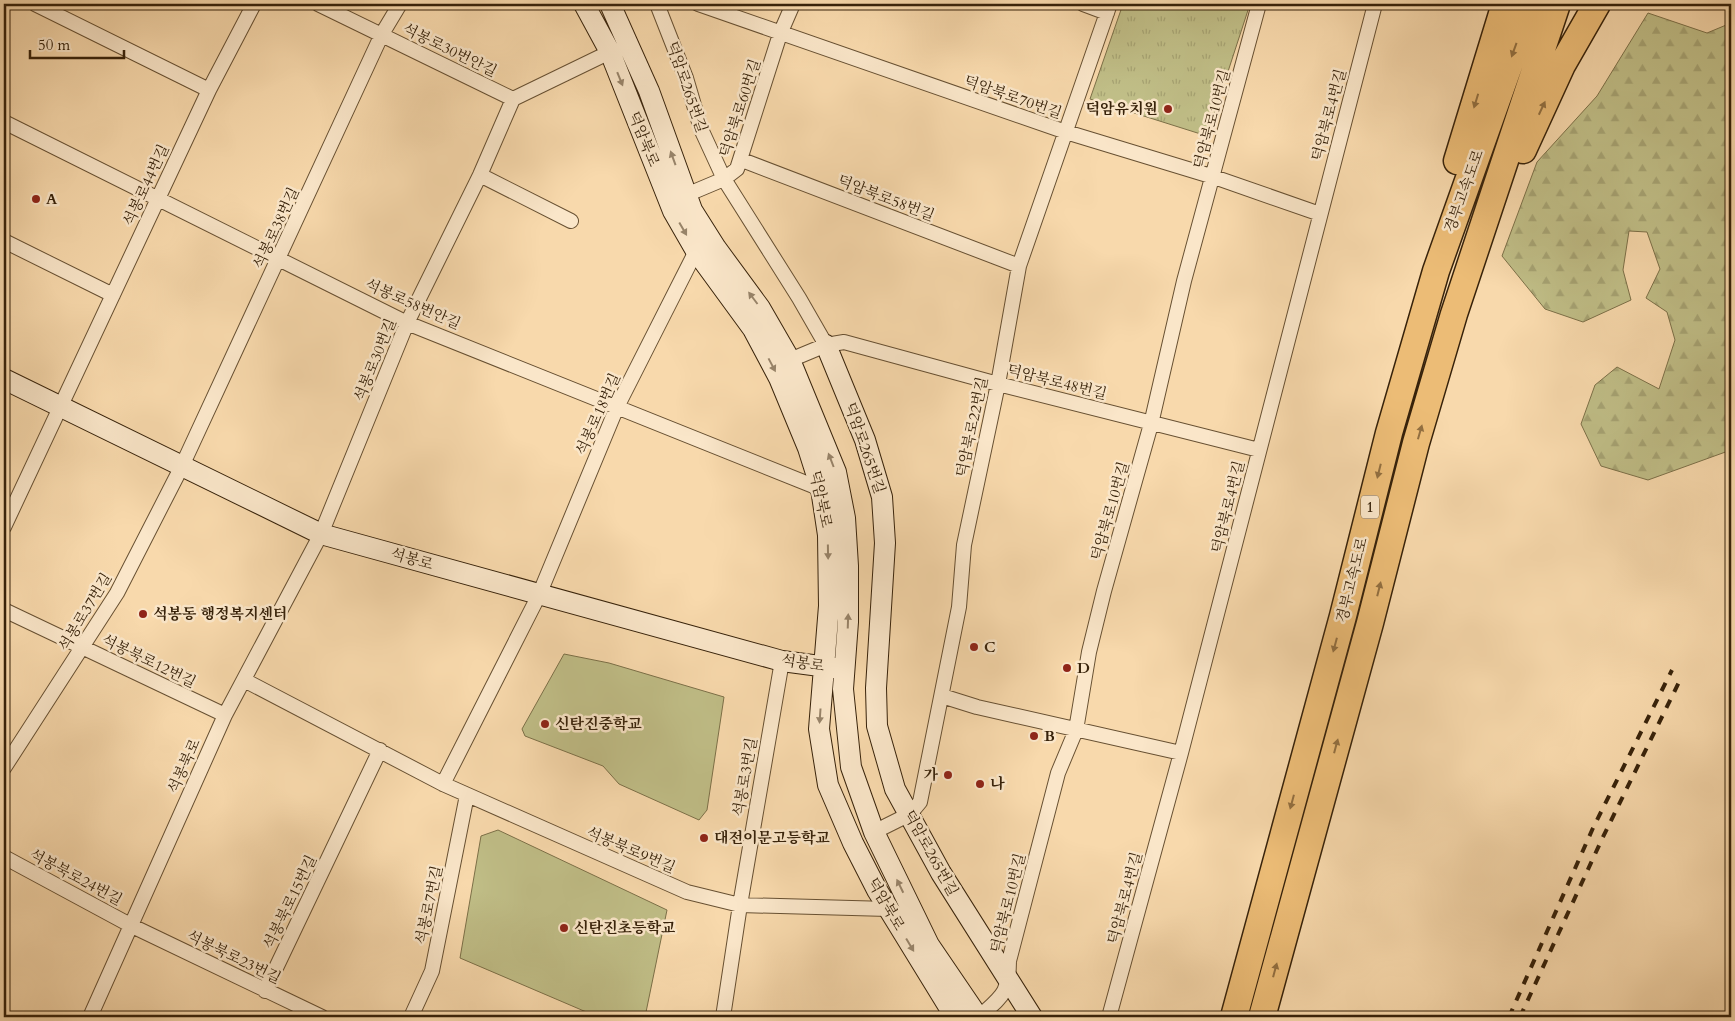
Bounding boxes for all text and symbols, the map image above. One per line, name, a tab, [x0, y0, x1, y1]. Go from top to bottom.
street label: 석봉로30번안길	[400, 19, 500, 81]
scale bar	[30, 28, 124, 60]
text: 50 m	[38, 35, 70, 55]
street label: 덕암로265번길	[662, 39, 712, 135]
one-way arrow	[1510, 42, 1517, 57]
street label: 덕암북로60번길	[715, 56, 765, 160]
street label: 덕암북로10번길	[1189, 67, 1235, 171]
street label: 덕암북로4번길	[1307, 67, 1351, 163]
street label: 덕암북로70번길	[961, 71, 1065, 123]
one-way arrow	[617, 72, 625, 86]
one-way arrow	[1471, 93, 1479, 108]
place label: 덕암유치원	[1086, 99, 1158, 119]
one-way arrow	[1539, 101, 1547, 115]
marker: 덕암유치원	[1162, 103, 1174, 115]
street label: 덕암북로	[624, 108, 664, 170]
street label: 석봉로44번길	[118, 141, 174, 229]
street label: 경부고속도로	[1440, 146, 1488, 235]
one-way arrow	[669, 151, 676, 166]
street label: 덕암북로58번길	[835, 170, 937, 226]
street label: 석봉로38번길	[248, 184, 304, 272]
place label: A	[46, 189, 58, 209]
marker: A	[30, 193, 42, 205]
one-way arrow	[679, 221, 687, 236]
street label: 석봉로58번안길	[362, 274, 464, 334]
one-way arrow	[748, 291, 758, 305]
street label: 석봉로30번길	[349, 316, 401, 404]
one-way arrow	[768, 357, 776, 372]
street label: 덕암북로48번길	[1005, 360, 1109, 404]
street label: 석봉로18번길	[571, 370, 625, 458]
street label: 덕암북로22번길	[952, 375, 992, 479]
street label: 덕암로265번길	[840, 400, 890, 496]
one-way arrow	[1416, 424, 1424, 439]
one-way arrow	[827, 452, 835, 467]
street label: 덕암북로10번길	[1086, 459, 1134, 563]
street label: 덕암북로4번길	[1207, 459, 1249, 555]
one-way arrow	[1375, 463, 1383, 478]
street label: 덕암북로	[805, 469, 837, 530]
road number: 1	[1361, 496, 1379, 518]
street label: 경부고속도로	[1332, 535, 1372, 625]
street label: 석봉로	[388, 543, 436, 575]
one-way arrow	[825, 544, 833, 560]
street label: 석봉로37번길	[54, 569, 116, 655]
one-way arrow	[1375, 582, 1383, 597]
place label: 석봉동 행정복지센터	[153, 604, 287, 624]
marker: 석봉동 행정복지센터	[137, 608, 149, 620]
one-way arrow	[844, 612, 852, 628]
street label: 석봉북로12번길	[99, 630, 199, 692]
place label: C	[984, 637, 996, 657]
one-way arrow	[1330, 638, 1338, 653]
marker: C	[968, 641, 980, 653]
street label: 석봉로	[780, 650, 827, 676]
place label: D	[1077, 658, 1090, 678]
marker: D	[1061, 662, 1073, 674]
one-way arrow	[815, 708, 823, 724]
place label: 신탄진중학교	[555, 714, 642, 734]
marker: 신탄진중학교	[539, 718, 551, 730]
place label: B	[1044, 726, 1055, 746]
marker: B	[1028, 730, 1040, 742]
street label: 석봉북로	[163, 735, 205, 797]
street label: 석봉로3번길	[728, 736, 762, 818]
one-way arrow	[1333, 738, 1341, 753]
place label: 가	[924, 765, 939, 785]
marker: 가	[942, 769, 954, 781]
place label: 나	[990, 774, 1005, 794]
marker: 나	[974, 778, 986, 790]
one-way arrow	[1288, 794, 1296, 810]
street label: 덕암로265번길	[899, 806, 963, 900]
street label: 석봉북로9번길	[584, 822, 678, 878]
place label: 대전이문고등학교	[714, 828, 830, 848]
marker: 대전이문고등학교	[698, 832, 710, 844]
street label: 석봉북로24번길	[26, 844, 126, 910]
street label: 덕암북로4번길	[1103, 850, 1147, 946]
street label: 덕암북로10번길	[986, 851, 1030, 955]
street label: 석봉북로15번길	[259, 852, 321, 952]
street label: 석봉로7번길	[411, 864, 447, 946]
street label: 덕암북로	[863, 874, 909, 935]
one-way arrow	[895, 879, 903, 893]
place label: 신탄진초등학교	[574, 918, 676, 938]
marker: 신탄진초등학교	[558, 922, 570, 934]
street label: 석봉북로23번길	[184, 926, 284, 988]
one-way arrow	[905, 938, 914, 951]
one-way arrow	[1271, 963, 1279, 978]

